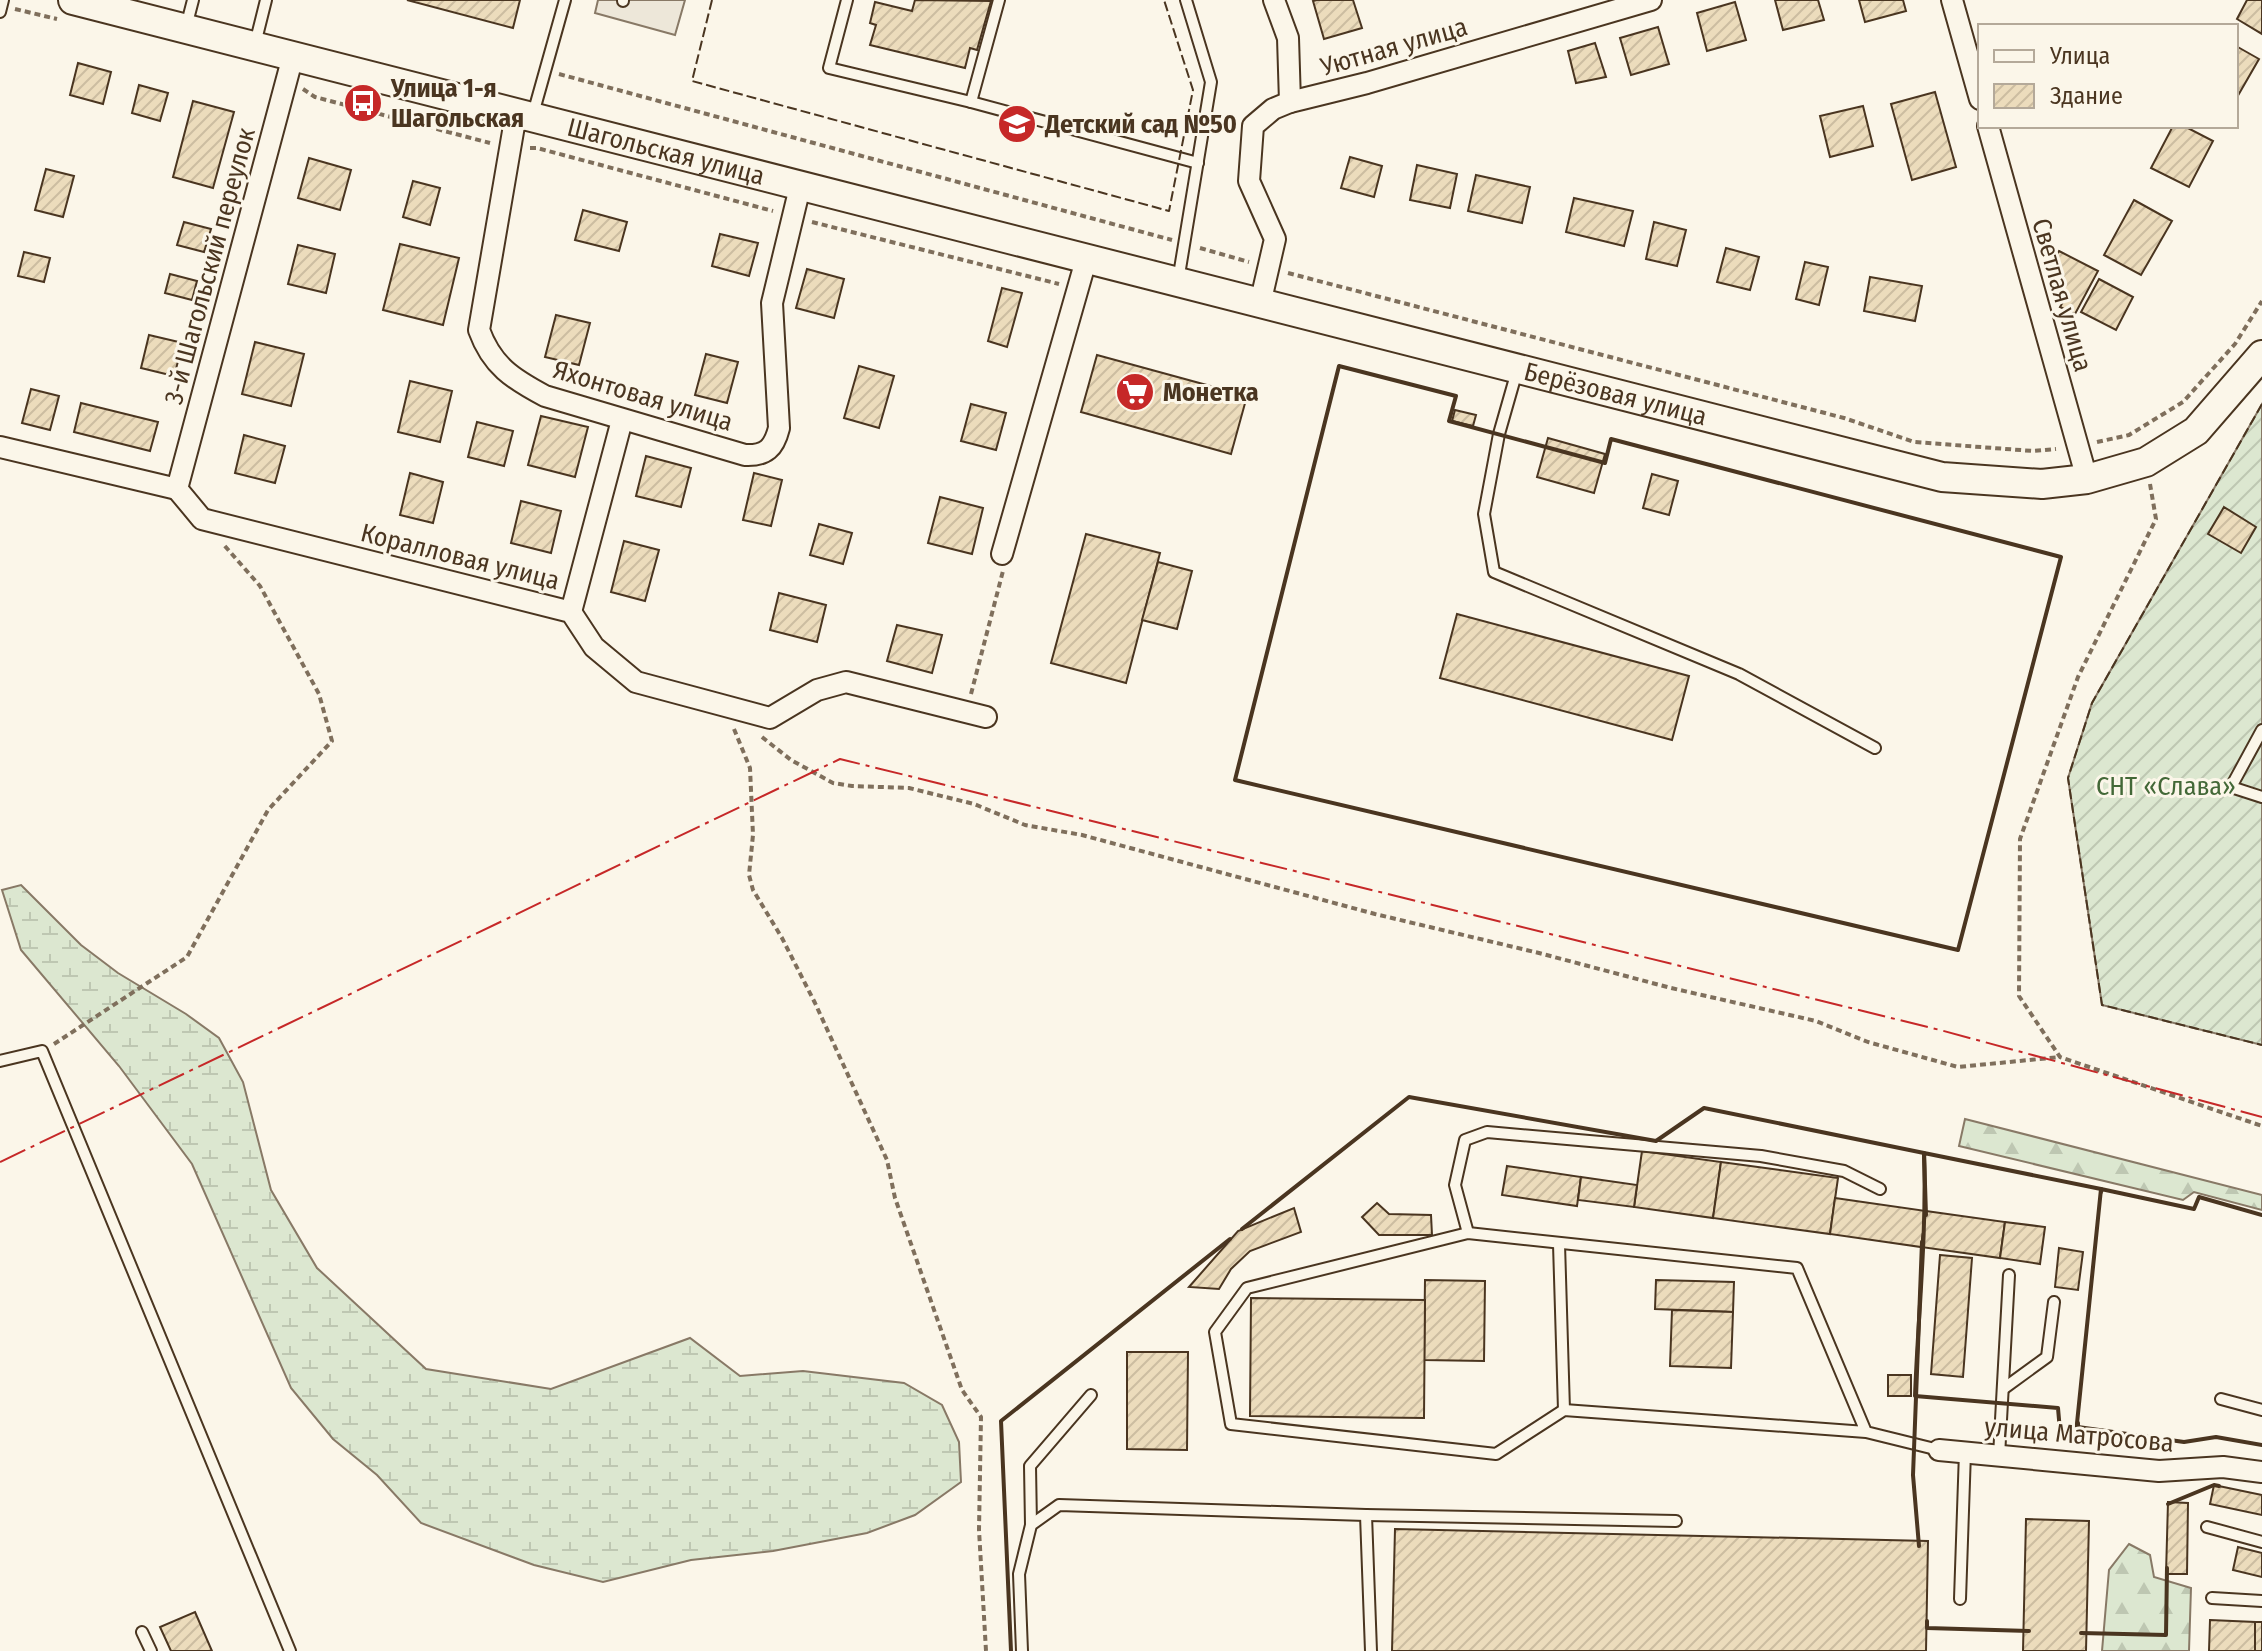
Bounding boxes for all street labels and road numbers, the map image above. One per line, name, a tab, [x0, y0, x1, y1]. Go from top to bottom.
street label: Уютная улица	[1316, 11, 1471, 83]
street label: Шагольская улица	[564, 111, 768, 191]
street label: 3-й Шагольский переулок	[158, 124, 262, 408]
street label: Светлая улица	[2025, 215, 2099, 375]
street label: Яхонтовая улица	[549, 354, 737, 438]
street label: Берёзовая улица	[1521, 355, 1710, 432]
street label: Коралловая улица	[357, 517, 563, 597]
street label: улица Матросова	[1983, 1411, 2175, 1459]

